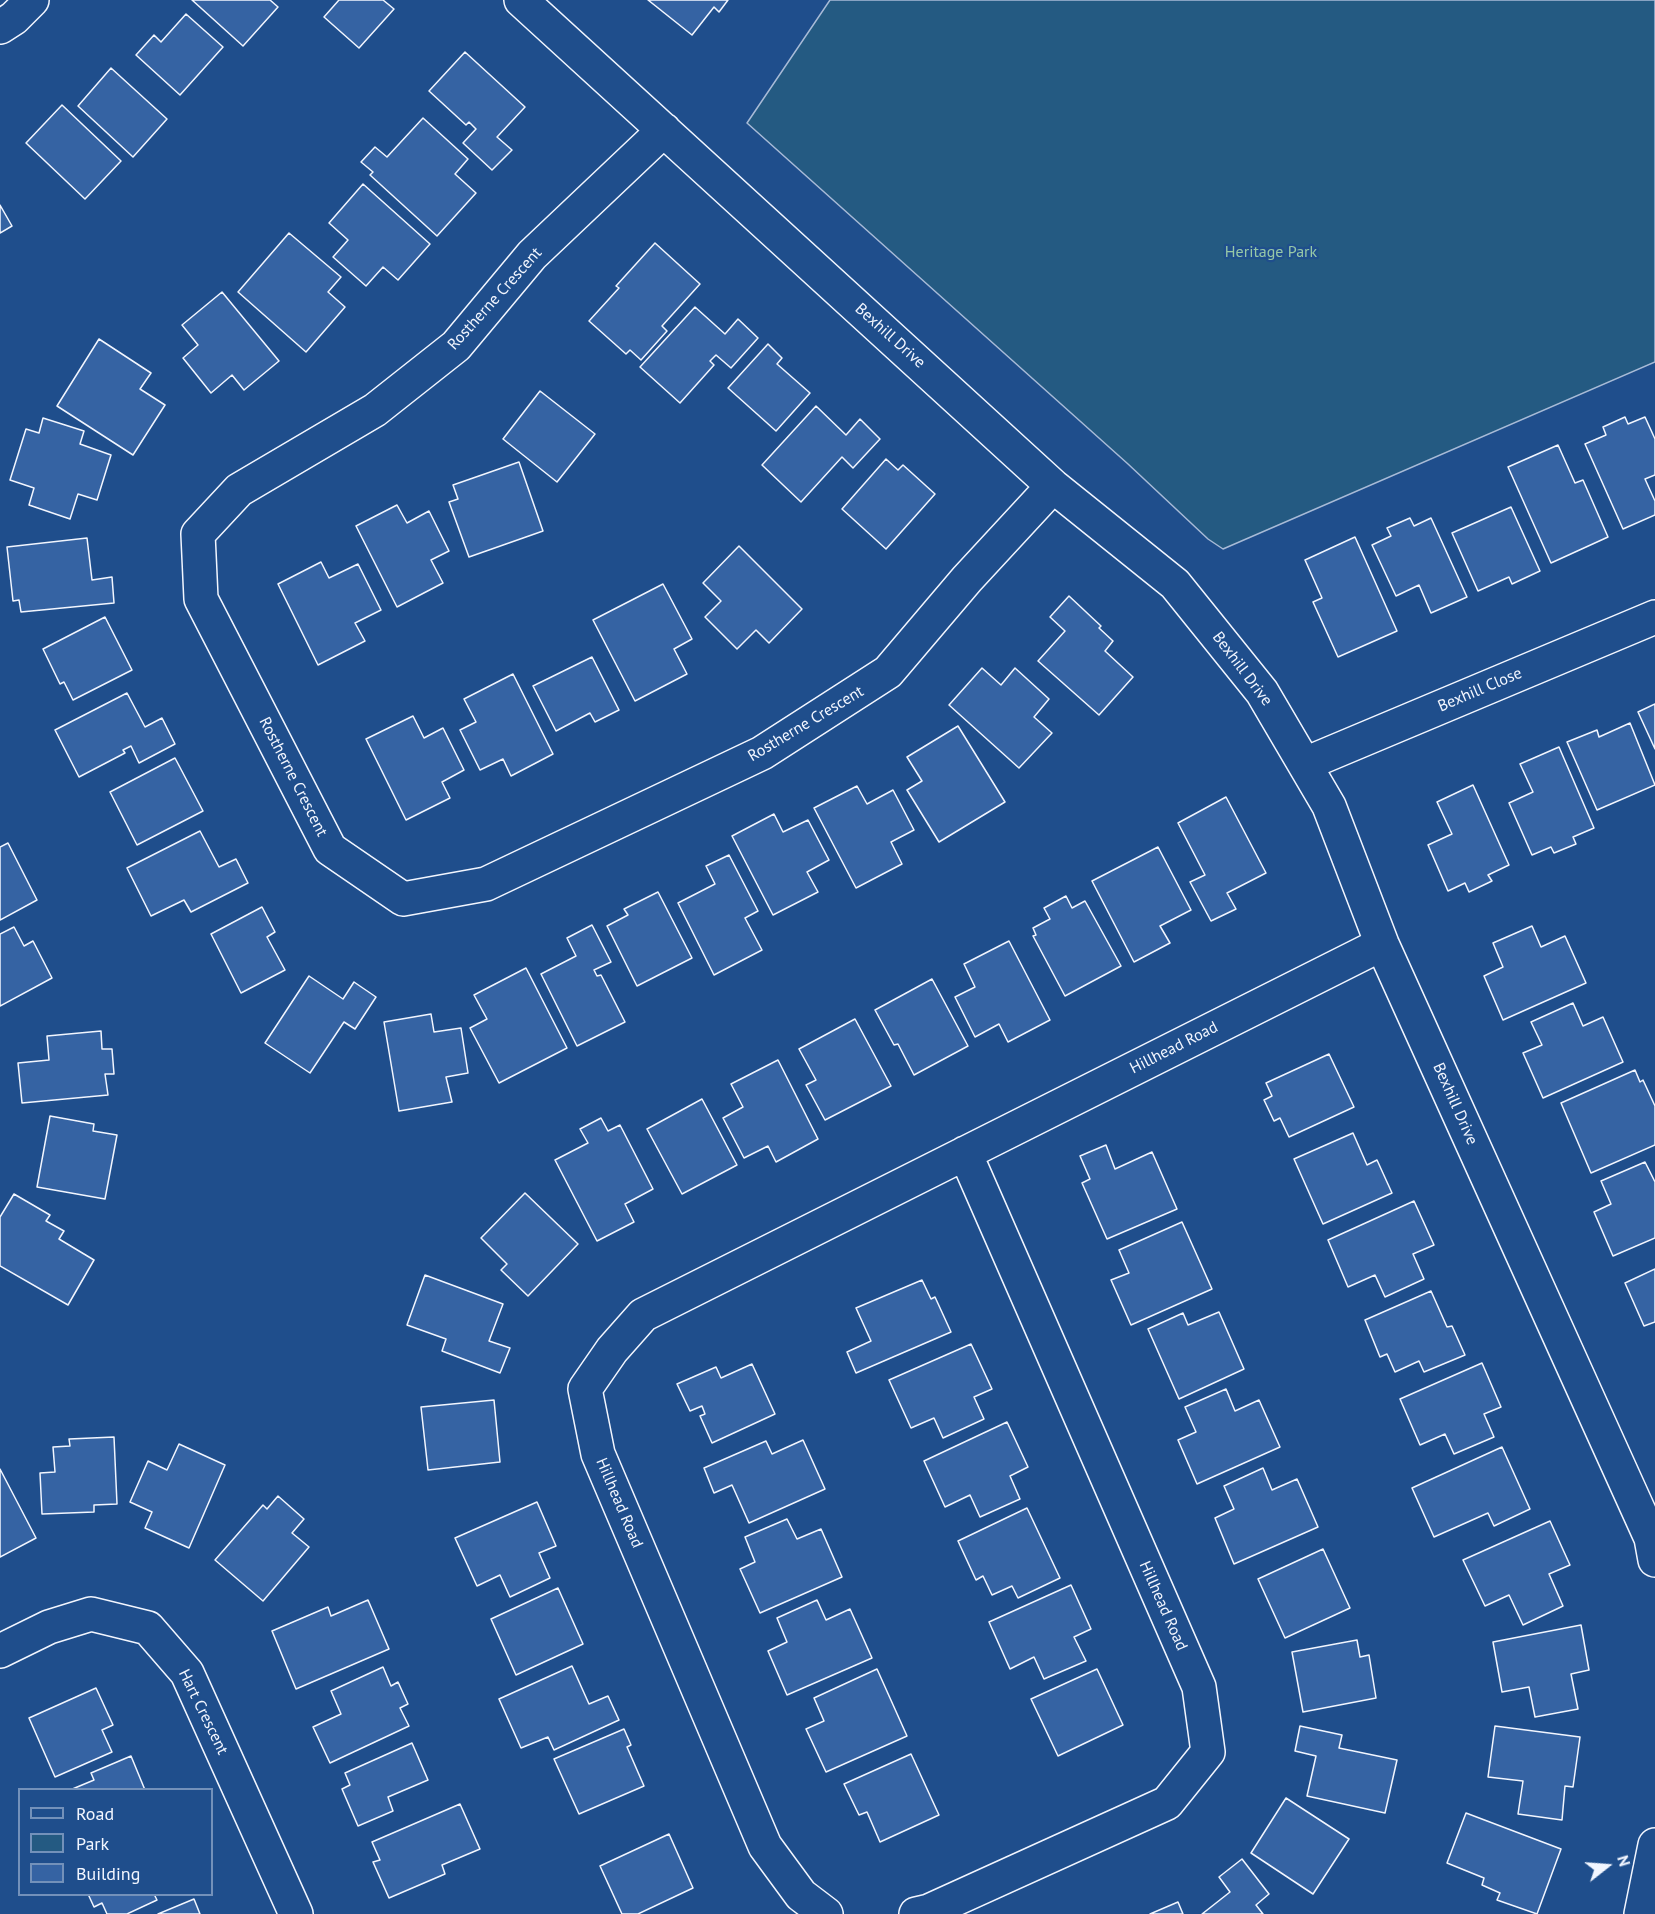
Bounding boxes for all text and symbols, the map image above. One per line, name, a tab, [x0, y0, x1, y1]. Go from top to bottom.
park label: Heritage Park	[1225, 242, 1317, 262]
street label: Rostherne Crescent	[444, 244, 546, 354]
street label: Bexhill Drive	[851, 299, 929, 373]
street label: Bexhill Drive	[1208, 628, 1276, 710]
street label: Bexhill Close	[1435, 664, 1525, 716]
street label: Rostherne Crescent	[745, 682, 867, 766]
street label: Rostherne Crescent	[255, 714, 331, 840]
street label: Hillhead Road	[1127, 1018, 1221, 1078]
street label: Bexhill Drive	[1428, 1060, 1482, 1148]
street label: Hillhead Road	[591, 1455, 647, 1551]
street label: Hillhead Road	[1135, 1558, 1191, 1654]
street label: Hart Crescent	[174, 1666, 232, 1758]
legend	[18, 1788, 213, 1896]
text: Road	[76, 1802, 114, 1825]
text: Park	[76, 1832, 109, 1855]
north arrow	[1577, 1836, 1637, 1896]
text: N	[1613, 1853, 1635, 1869]
text: Building	[76, 1862, 140, 1885]

